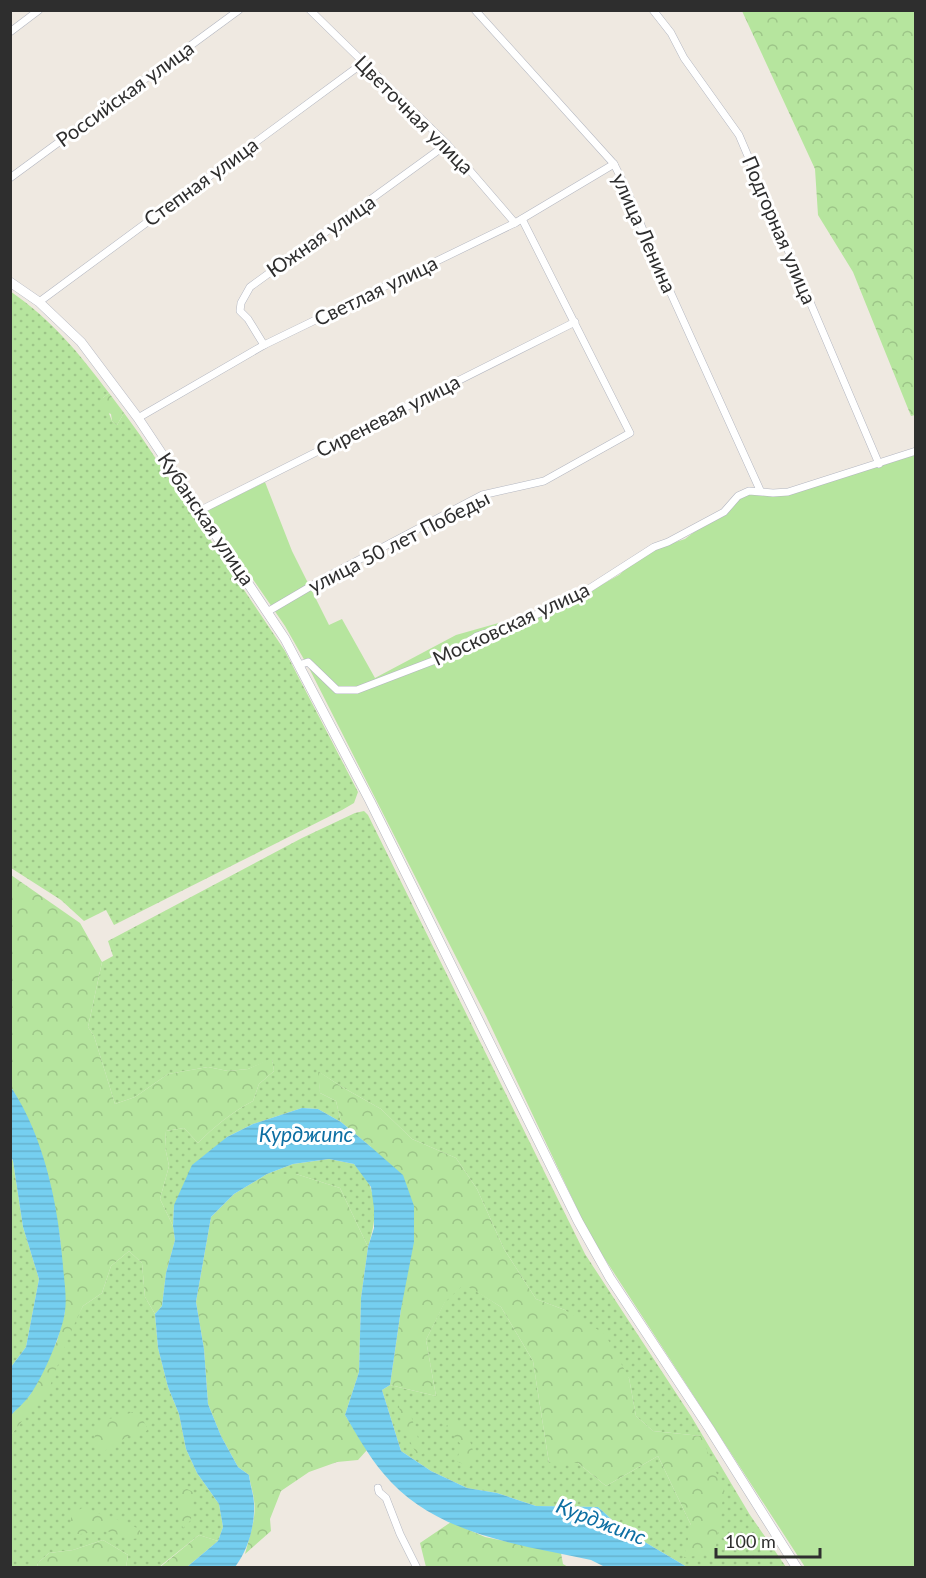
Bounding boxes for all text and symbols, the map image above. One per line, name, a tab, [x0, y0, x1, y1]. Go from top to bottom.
street label: Российская улица	[51, 35, 198, 151]
street label: Цветочная улица	[350, 50, 479, 179]
street label: Степная улица	[139, 132, 262, 231]
street label: Подгорная улица	[738, 152, 822, 307]
street label: улица Ленина	[608, 169, 682, 296]
street label: Южная улица	[261, 189, 379, 281]
street label: Светлая улица	[310, 250, 441, 330]
street label: Сиреневая улица	[312, 369, 463, 462]
street label: Кубанская улица	[154, 447, 260, 589]
street label: улица 50 лет Победы	[304, 485, 493, 597]
street label: Московская улица	[429, 576, 593, 670]
water label: Курджипс	[259, 1121, 354, 1146]
water label: Курджипс	[553, 1492, 650, 1549]
scale bar	[716, 1521, 820, 1559]
text: 100 m	[725, 1530, 776, 1552]

